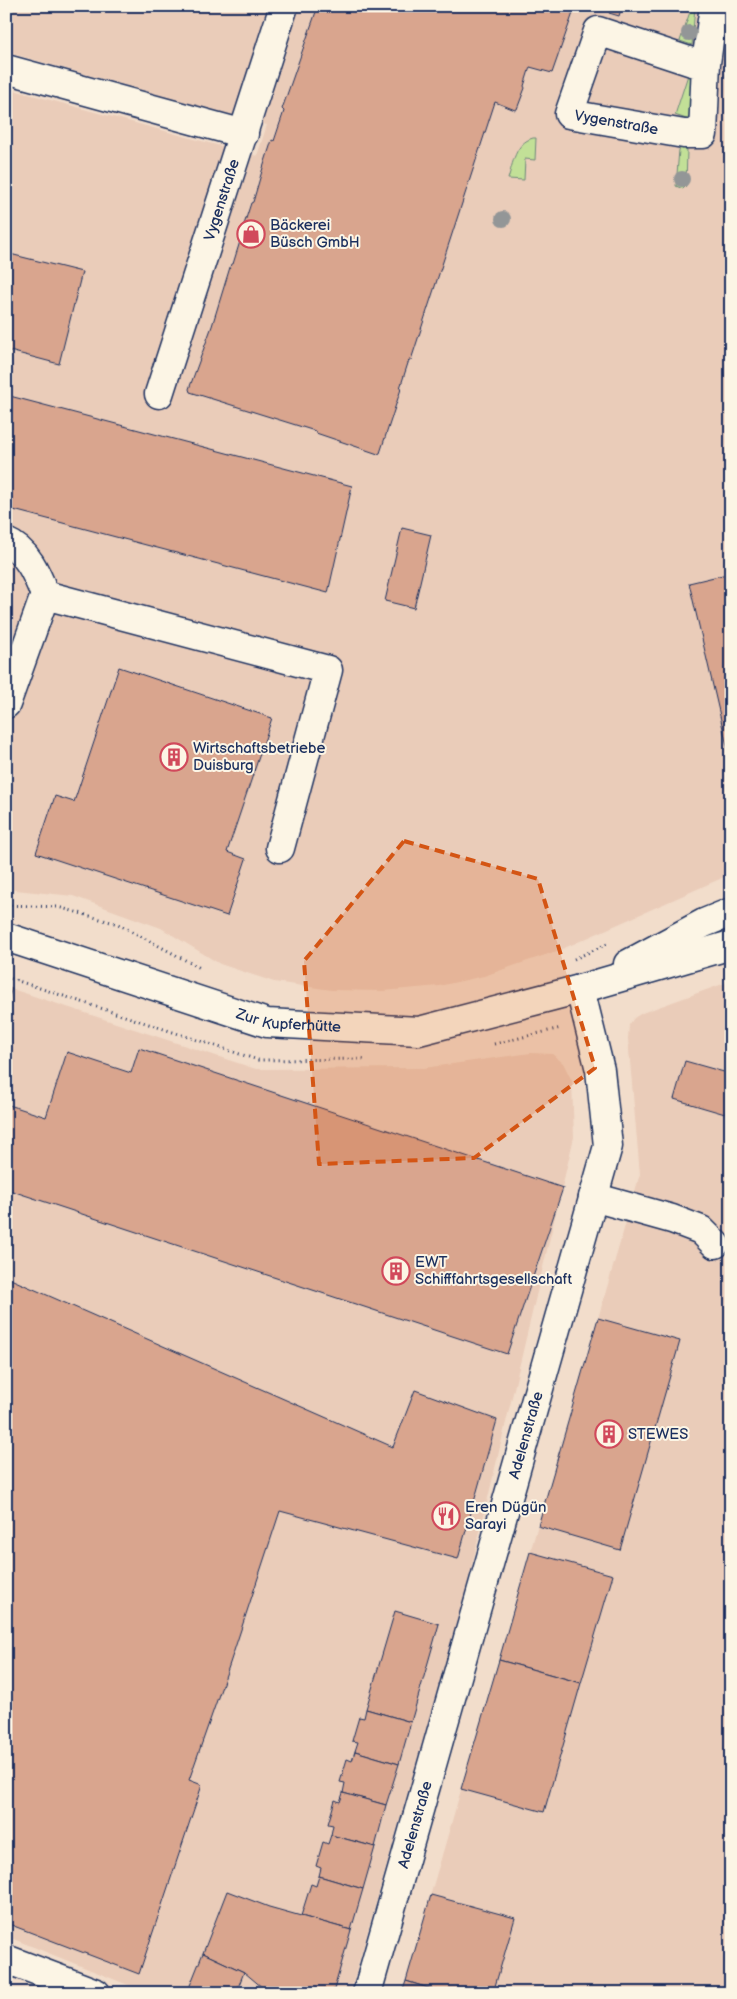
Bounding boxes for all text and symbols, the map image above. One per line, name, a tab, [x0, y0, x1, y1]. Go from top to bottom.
street label: Vygenstraße	[573, 106, 660, 139]
street label: Vygenstraße	[200, 157, 244, 243]
place label: Bäckerei Büsch GmbH	[270, 216, 360, 252]
shop icon: Bäckerei Büsch GmbH	[236, 219, 266, 249]
place label: Wirtschaftsbetriebe Duisburg	[193, 739, 325, 775]
building icon: Wirtschaftsbetriebe Duisburg	[159, 742, 189, 772]
street label: Zur Kupferhütte	[233, 1004, 342, 1036]
place label: EWT Schifffahrtsgesellschaft	[415, 1253, 572, 1289]
building icon: EWT Schifffahrtsgesellschaft	[381, 1256, 411, 1286]
street label: Adelenstraße	[504, 1389, 547, 1481]
building icon: STEWES	[594, 1419, 624, 1449]
place label: STEWES	[628, 1425, 688, 1444]
place label: Eren Dügün Sarayi	[465, 1498, 546, 1534]
restaurant icon: Eren Dügün Sarayi	[431, 1501, 461, 1531]
street label: Adelenstraße	[393, 1779, 436, 1871]

